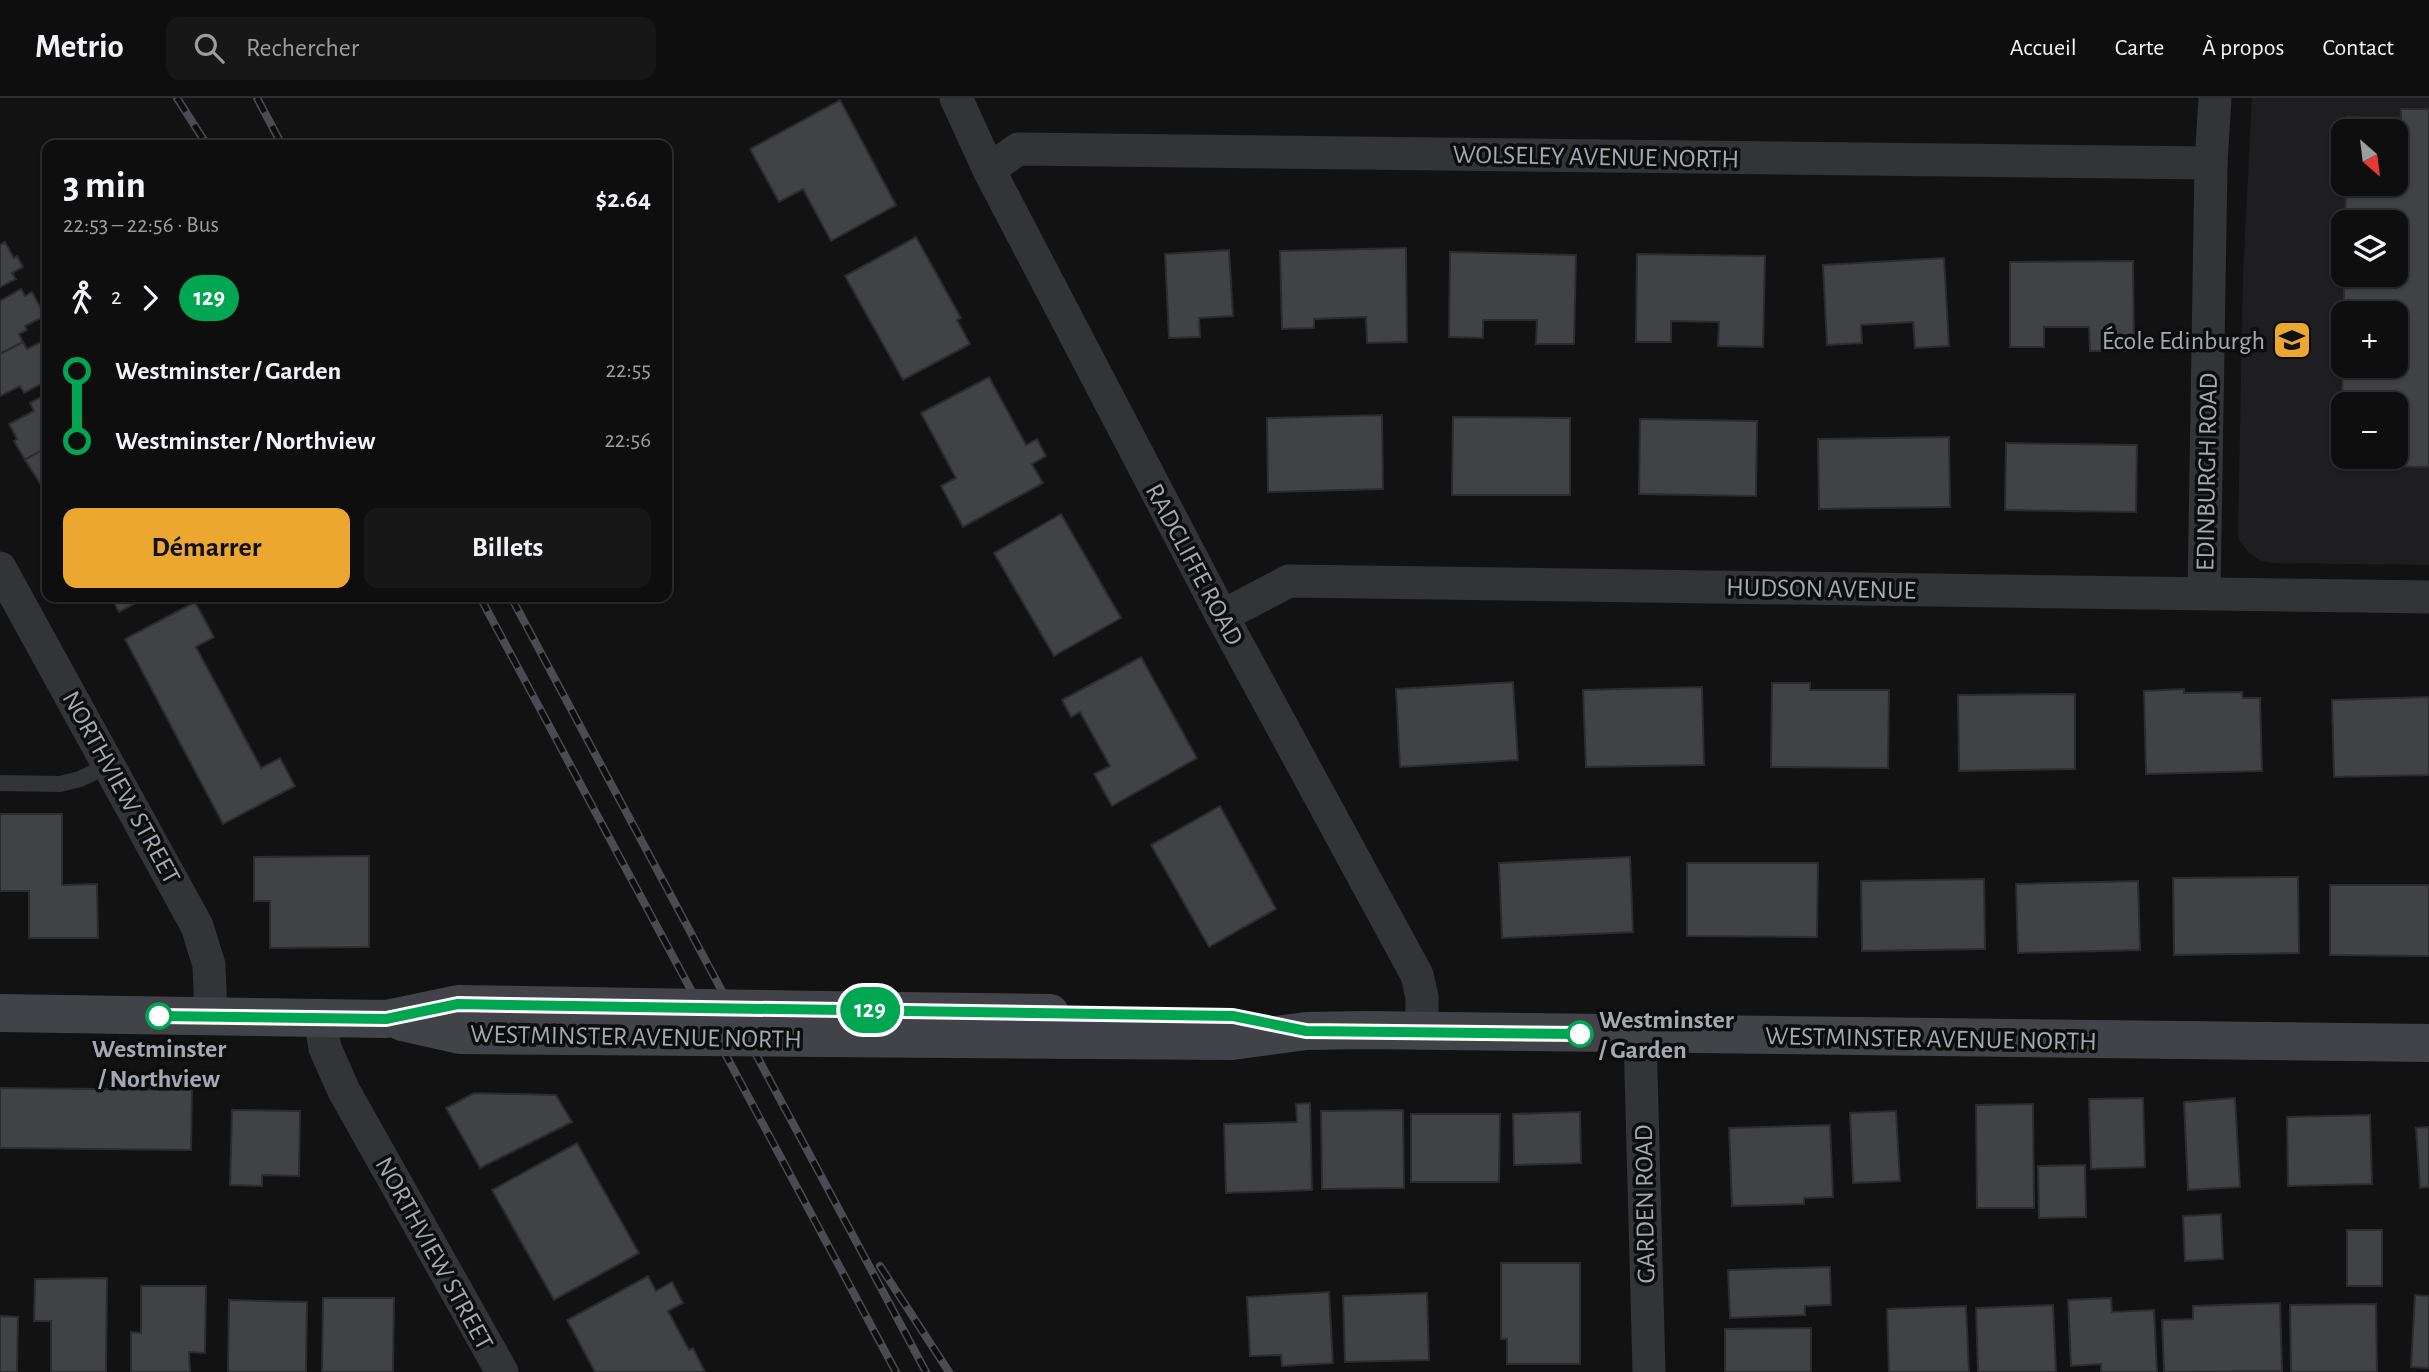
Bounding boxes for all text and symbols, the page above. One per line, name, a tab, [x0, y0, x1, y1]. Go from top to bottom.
search box	[166, 17, 656, 80]
icon: search	[190, 29, 228, 67]
text: Metrio	[35, 31, 124, 64]
text: Rechercher	[246, 35, 359, 61]
text: Accueil	[2010, 36, 2077, 60]
text: Carte	[2115, 36, 2164, 60]
text: À propos	[2202, 36, 2284, 60]
text: Contact	[2322, 36, 2394, 60]
north arrow	[2331, 119, 2408, 196]
map controls	[2331, 119, 2408, 469]
street label: WOLSELEY AVENUE NORTH	[1452, 142, 1740, 172]
text: 3 min	[63, 167, 146, 205]
text: $2.64	[595, 186, 651, 212]
button: layers	[2331, 210, 2408, 287]
text: 22:53 – 22:56 · Bus	[63, 214, 219, 237]
icon: walk	[63, 279, 101, 317]
icon: forward	[131, 279, 169, 317]
text: 2	[111, 286, 121, 309]
text: 129	[193, 286, 225, 310]
button: +	[2331, 301, 2408, 378]
school or university icon: École Edinburgh	[2271, 319, 2313, 361]
place label: École Edinburgh	[2102, 326, 2265, 354]
text: Westminster / Garden	[115, 358, 341, 384]
text: 22:55	[606, 359, 651, 382]
street label: EDINBURGH ROAD	[2192, 373, 2222, 571]
button: −	[2331, 392, 2408, 469]
text: Westminster / Northview	[115, 428, 375, 454]
text: 22:56	[604, 429, 651, 452]
street label: RADCLIFFE ROAD	[1141, 479, 1248, 650]
button: Démarrer	[63, 508, 350, 588]
button: Billets	[364, 508, 651, 588]
street label: HUDSON AVENUE	[1726, 574, 1916, 604]
street label: NORTHVIEW STREET	[57, 687, 185, 888]
line badge: 129	[830, 987, 910, 1033]
text: 129	[854, 998, 886, 1022]
marker: Westminster / Northview	[146, 1003, 172, 1029]
place label: Westminster / Garden	[1598, 1007, 1734, 1063]
street label: WESTMINSTER AVENUE NORTH	[470, 1021, 802, 1053]
marker: Westminster / Garden	[1567, 1021, 1593, 1047]
street label: WESTMINSTER AVENUE NORTH	[1765, 1023, 2097, 1055]
place label: Westminster / Northview	[92, 1036, 226, 1092]
street label: GARDEN ROAD	[1631, 1124, 1659, 1284]
street label: NORTHVIEW STREET	[370, 1153, 498, 1354]

